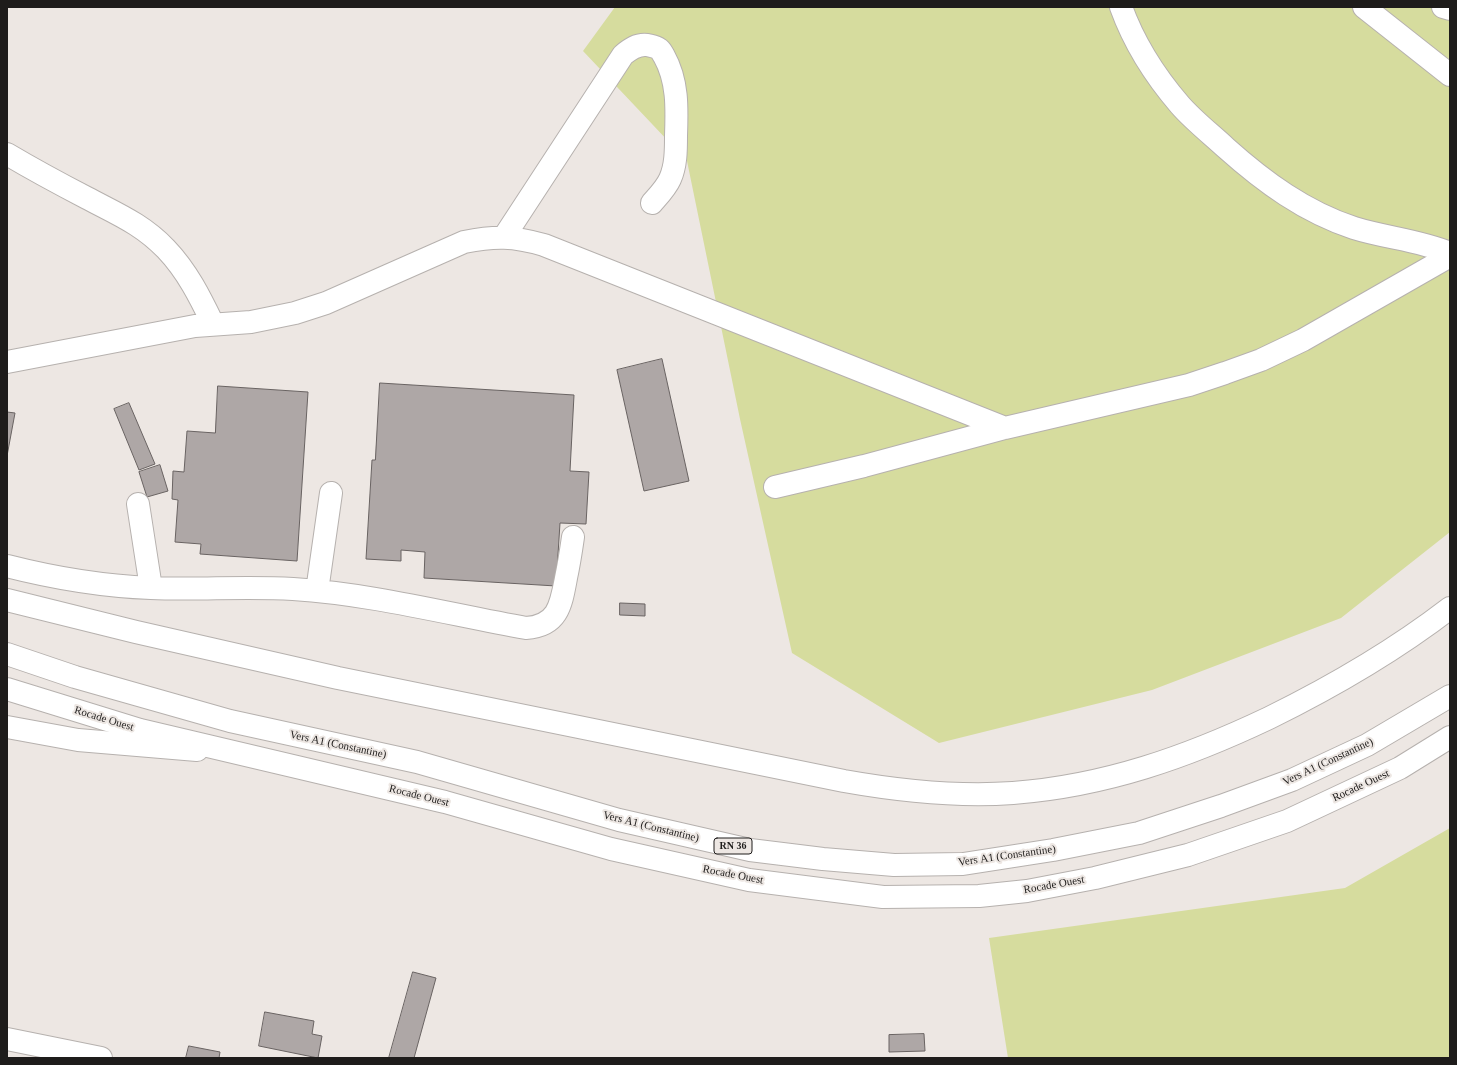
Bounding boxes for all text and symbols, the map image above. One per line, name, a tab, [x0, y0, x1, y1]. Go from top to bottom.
street label: Rocade Ouest	[68, 702, 140, 736]
street label: Vers A1 (Constantine)	[283, 727, 393, 763]
street label: Vers A1 (Constantine)	[1275, 733, 1381, 791]
street label: Rocade Ouest	[1326, 765, 1396, 807]
street label: Rocade Ouest	[383, 781, 455, 811]
street label: Vers A1 (Constantine)	[596, 807, 706, 847]
road number: RN 36	[714, 838, 752, 854]
street label: Vers A1 (Constantine)	[951, 842, 1063, 870]
street label: Rocade Ouest	[697, 862, 769, 888]
street label: Rocade Ouest	[1018, 872, 1090, 898]

